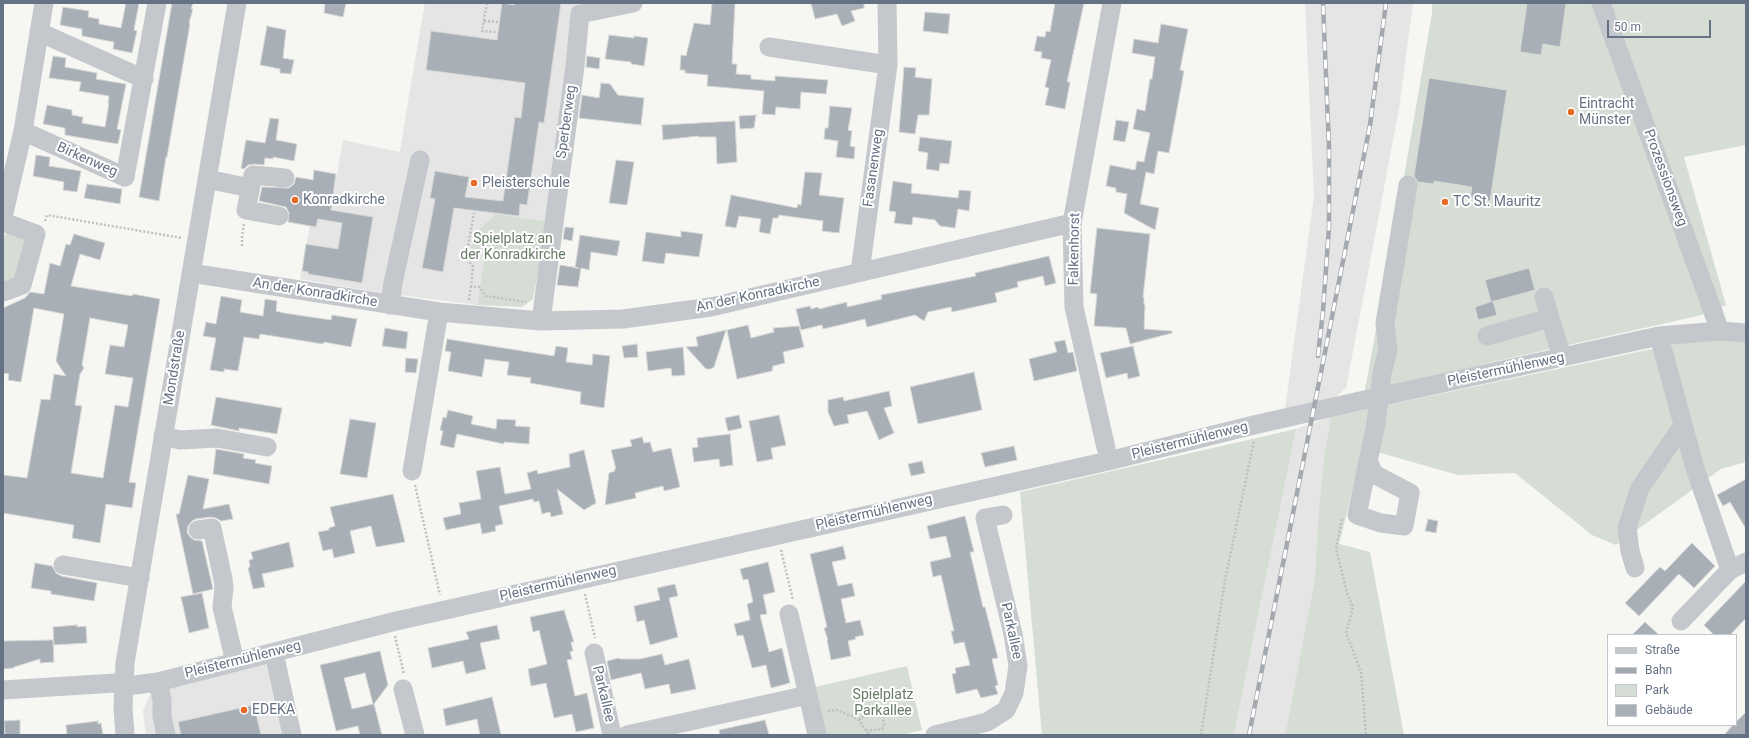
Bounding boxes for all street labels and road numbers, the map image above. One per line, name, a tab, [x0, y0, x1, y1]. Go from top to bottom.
street label: Sperberweg	[554, 84, 580, 160]
street label: Prozessionsweg	[1640, 127, 1690, 229]
street label: Fasanenweg	[860, 128, 888, 208]
street label: Birkenweg	[54, 139, 120, 181]
street label: Falkenhorst	[1066, 212, 1084, 286]
street label: An der Konradkirche	[695, 274, 821, 316]
street label: An der Konradkirche	[252, 275, 378, 311]
street label: Mondstraße	[161, 329, 189, 407]
street label: Pleistermühlenweg	[1446, 349, 1566, 391]
street label: Pleistermühlenweg	[1130, 418, 1250, 464]
street label: Pleistermühlenweg	[814, 491, 934, 535]
street label: Pleistermühlenweg	[498, 562, 618, 606]
street label: Parkallee	[997, 601, 1025, 661]
street label: Pleistermühlenweg	[183, 637, 303, 683]
street label: Parkallee	[588, 664, 618, 724]

